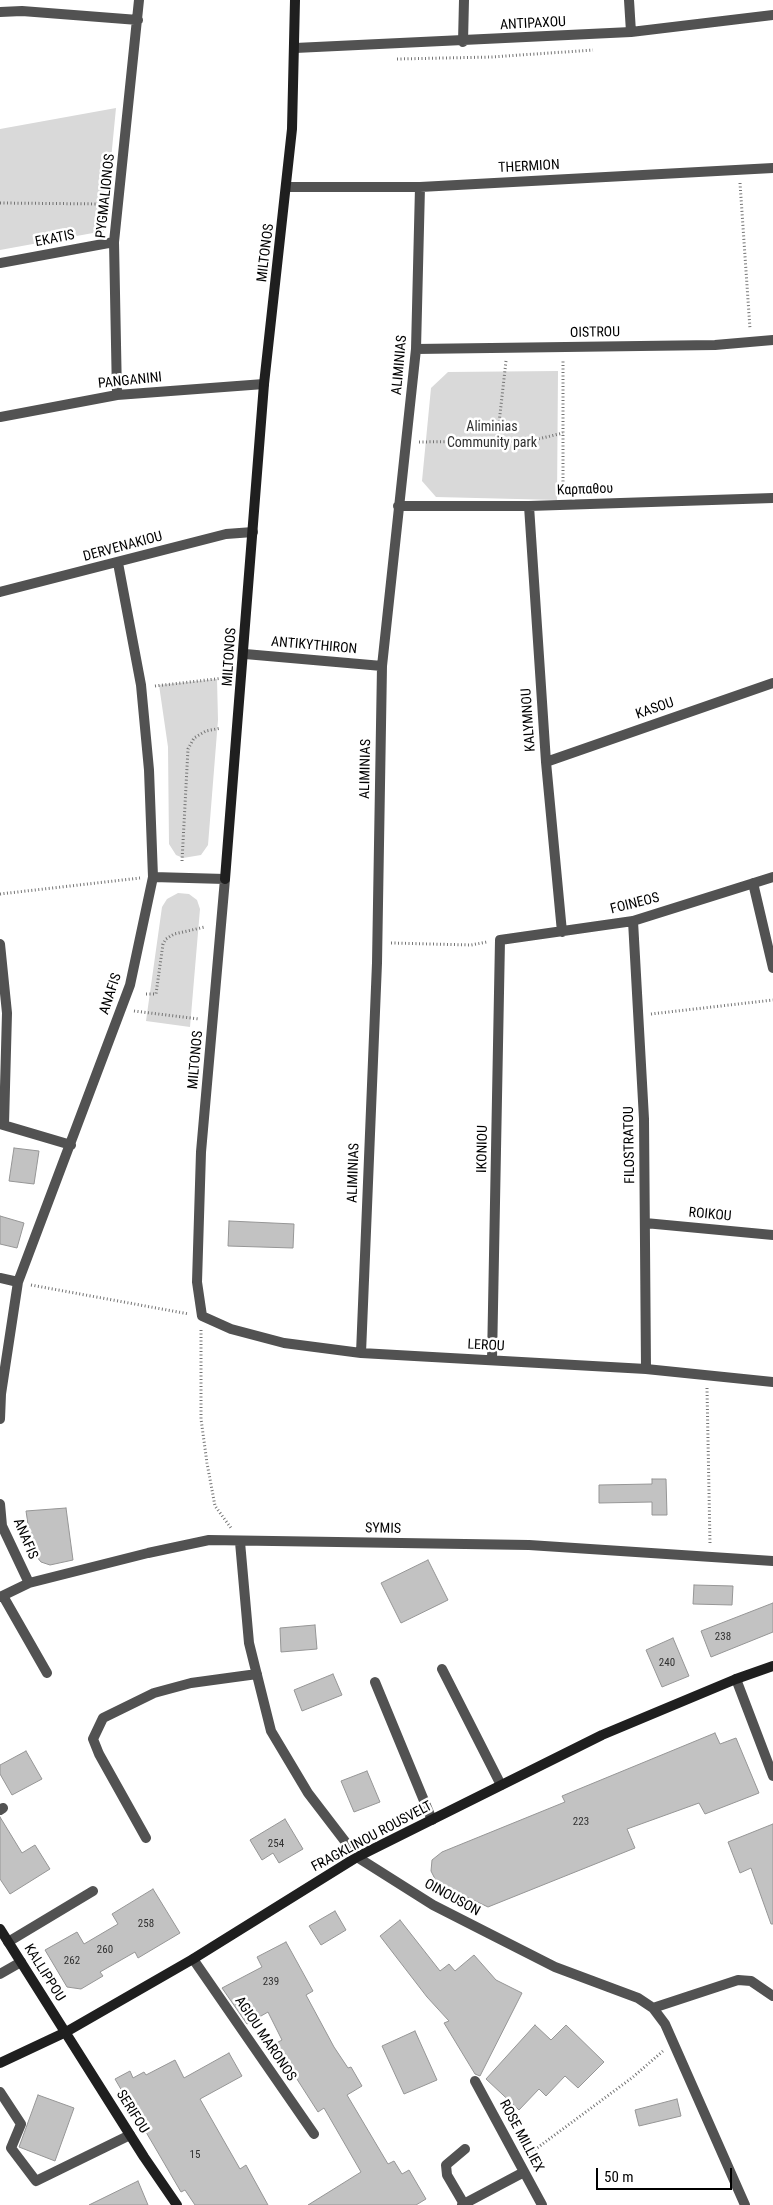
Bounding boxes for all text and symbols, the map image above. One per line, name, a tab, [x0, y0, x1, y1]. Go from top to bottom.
street label: ANTIPAXOU	[500, 14, 566, 34]
street label: PYGMALIONOS	[93, 153, 119, 239]
street label: THERMION	[498, 157, 560, 177]
street label: MILTONOS	[254, 223, 278, 283]
street label: EKATIS	[34, 227, 76, 251]
street label: OISTROU	[570, 324, 620, 342]
street label: ALIMINIAS	[389, 334, 411, 396]
street label: PANGANINI	[97, 369, 163, 393]
park label: Aliminias Community park	[447, 419, 537, 452]
street label: Καρπαθου	[557, 481, 613, 499]
street label: DERVENAKIOU	[82, 528, 164, 566]
street label: MILTONOS	[220, 627, 240, 687]
street label: ANTIKYTHIRON	[270, 634, 358, 658]
street label: KALYMNOU	[518, 688, 540, 752]
street label: KASOU	[634, 695, 676, 723]
street label: ALIMINIAS	[357, 739, 375, 799]
street label: FOINEOS	[609, 890, 661, 918]
street label: ANAFIS	[96, 971, 126, 1017]
street label: MILTONOS	[185, 1030, 207, 1090]
street label: FILOSTRATOU	[621, 1106, 639, 1184]
street label: IKONIOU	[474, 1125, 492, 1173]
street label: ALIMINIAS	[345, 1143, 363, 1203]
street label: ROIKOU	[688, 1205, 732, 1225]
street label: LEROU	[467, 1337, 505, 1355]
street label: ANAFIS	[9, 1516, 41, 1562]
street label: SYMIS	[365, 1520, 401, 1538]
house number: 238	[715, 1630, 731, 1644]
house number: 240	[659, 1656, 675, 1670]
street label: FRAGKLINOU ROUSVELT	[309, 1798, 435, 1876]
house number: 223	[573, 1815, 589, 1829]
house number: 254	[268, 1837, 284, 1851]
street label: OINOUSON	[421, 1876, 483, 1920]
house number: 258	[138, 1917, 154, 1931]
street label: KALLIPPOU	[20, 1941, 68, 2005]
house number: 260	[97, 1943, 113, 1957]
house number: 262	[64, 1954, 80, 1968]
house number: 239	[263, 1975, 279, 1989]
street label: AGIOU MARONOS	[231, 1994, 299, 2084]
street label: SERIFOU	[112, 2087, 152, 2137]
street label: ROSE MILLIEX	[495, 2097, 547, 2175]
house number: 15	[190, 2148, 200, 2162]
scale bar	[598, 2158, 734, 2190]
text: 50 m	[604, 2168, 634, 2186]

